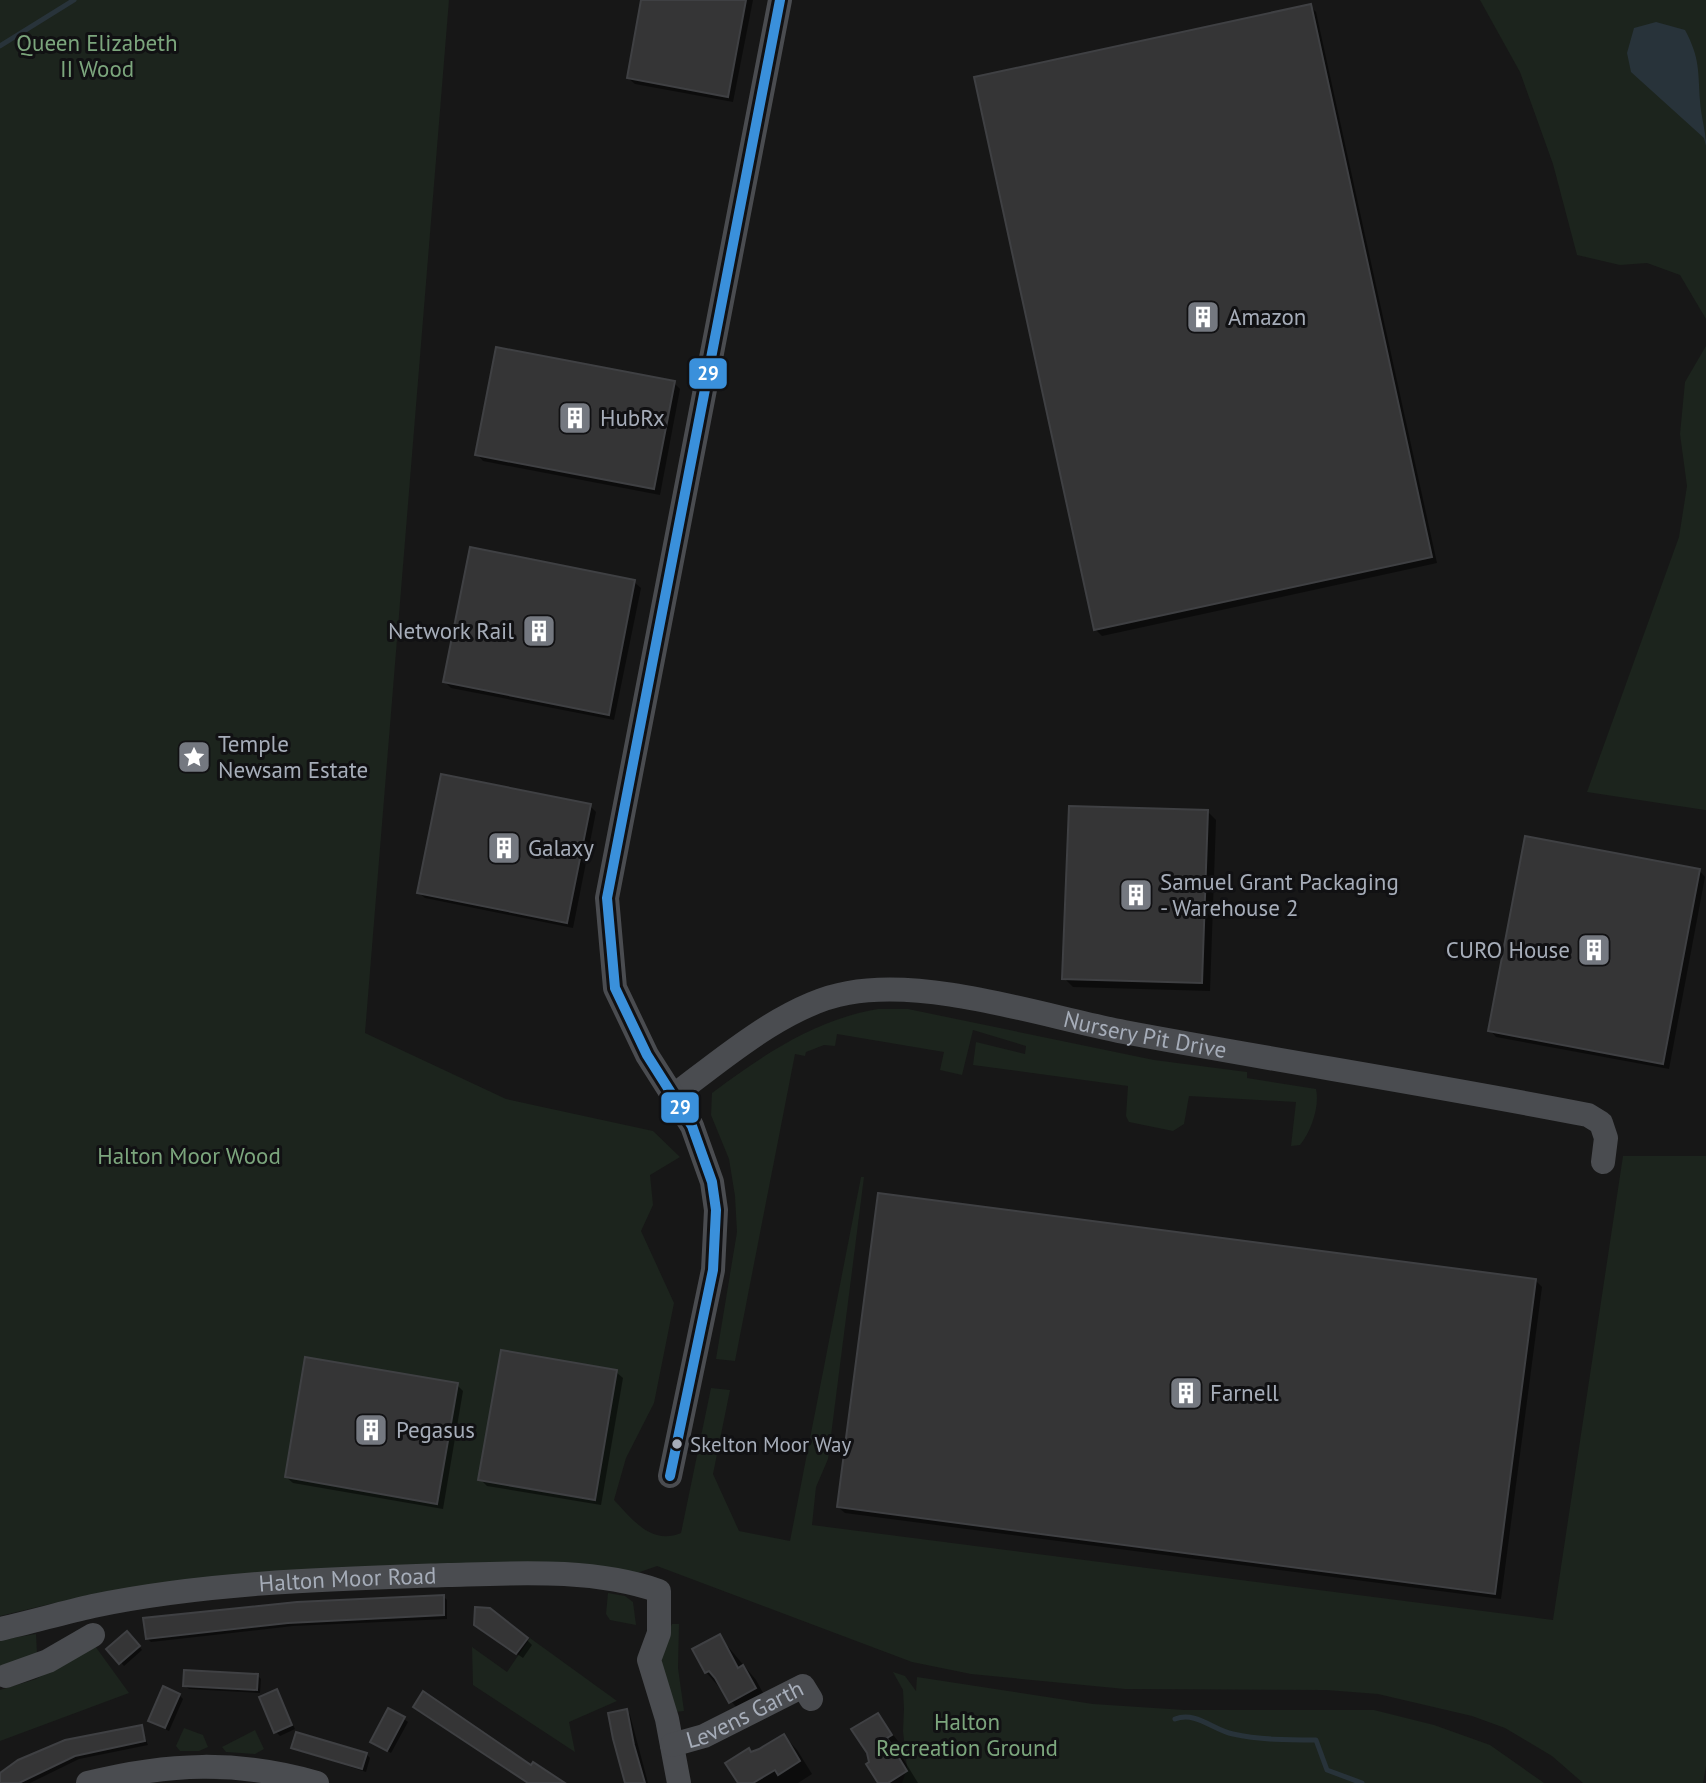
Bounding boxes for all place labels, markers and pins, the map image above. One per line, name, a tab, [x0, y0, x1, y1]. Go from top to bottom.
building icon: Amazon	[1184, 298, 1222, 336]
place label: Amazon	[1228, 302, 1306, 331]
building icon: HubRx	[556, 399, 594, 437]
place label: HubRx	[600, 403, 665, 432]
building icon: Network Rail	[520, 612, 558, 650]
place label: Network Rail	[388, 616, 514, 645]
place label: Temple Newsam Estate	[218, 729, 368, 784]
place icon: Temple Newsam Estate	[175, 738, 213, 776]
building icon: Galaxy	[485, 829, 523, 867]
place label: Galaxy	[528, 833, 594, 862]
place label: Samuel Grant Packaging - Warehouse 2	[1160, 867, 1399, 922]
building icon: Samuel Grant Packaging - Warehouse 2	[1117, 876, 1155, 914]
building icon: CURO House	[1575, 931, 1613, 969]
place label: CURO House	[1446, 935, 1570, 964]
building icon: Farnell	[1167, 1374, 1205, 1412]
place label: Farnell	[1210, 1378, 1279, 1407]
building icon: Pegasus	[352, 1411, 390, 1449]
place label: Pegasus	[396, 1415, 475, 1444]
place label: Skelton Moor Way	[690, 1431, 851, 1458]
marker: Skelton Moor Way	[670, 1437, 684, 1451]

